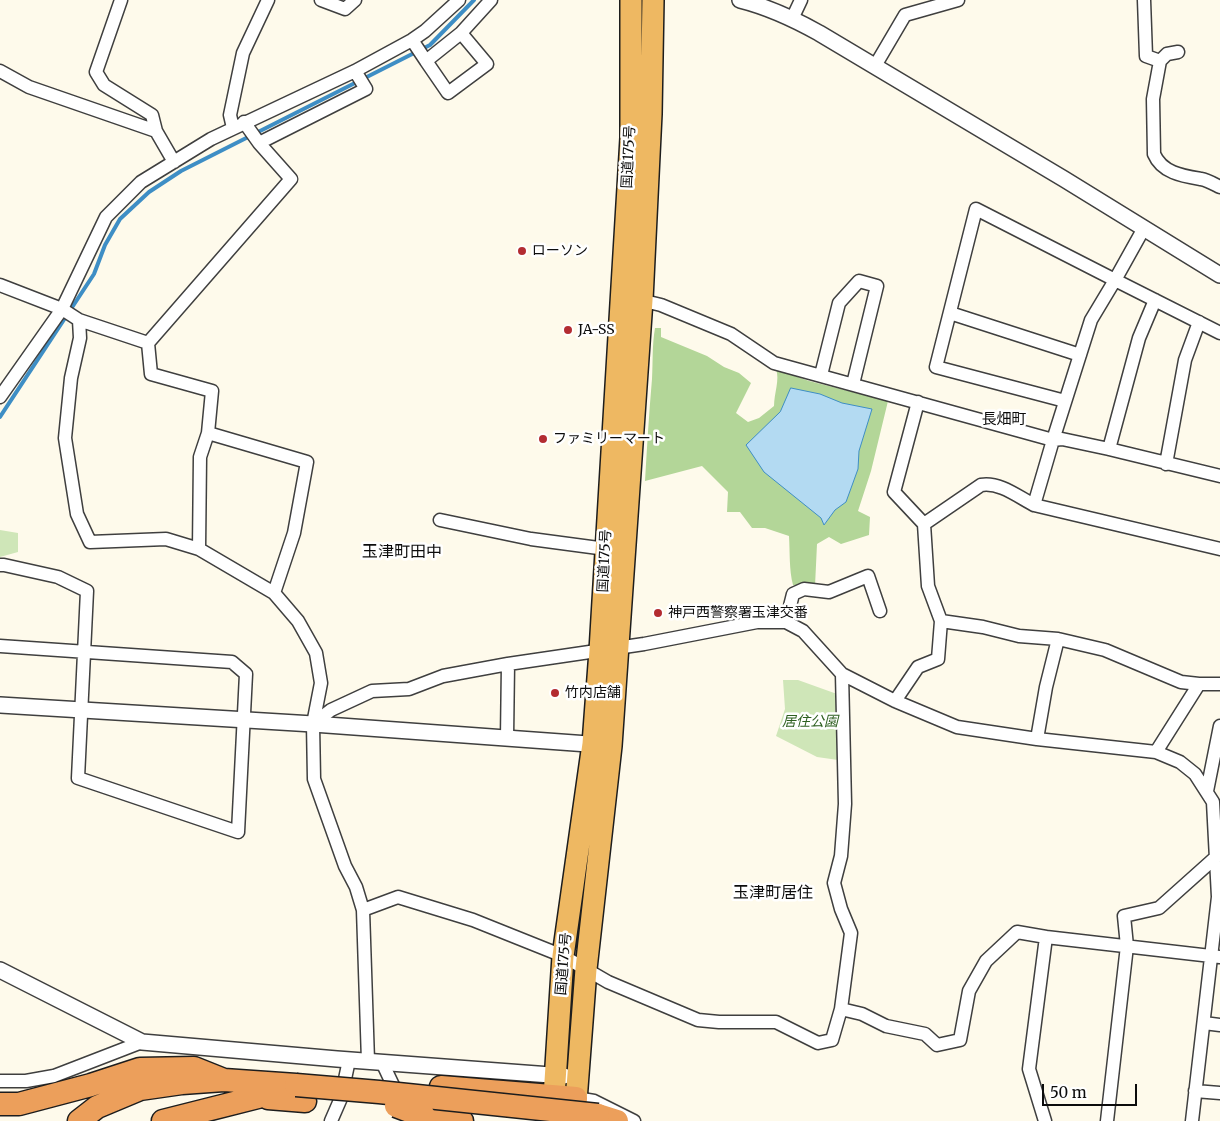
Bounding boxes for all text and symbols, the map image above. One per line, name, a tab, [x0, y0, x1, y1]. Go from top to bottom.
street label: 国道175号	[619, 125, 639, 189]
place label: ローソン	[532, 243, 588, 259]
marker: ローソン	[516, 245, 528, 257]
place label: JA-SS	[578, 322, 615, 338]
marker: JA-SS	[562, 324, 574, 336]
district label: 長畑町	[982, 411, 1026, 429]
place label: ファミリーマート	[553, 431, 665, 447]
marker: ファミリーマート	[537, 433, 549, 445]
street label: 国道175号	[595, 529, 615, 593]
district label: 玉津町田中	[362, 542, 442, 562]
place label: 神戸西警察署玉津交番	[668, 605, 808, 621]
marker: 神戸西警察署玉津交番	[652, 607, 664, 619]
place label: 竹内店舗	[565, 685, 621, 701]
marker: 竹内店舗	[549, 687, 561, 699]
park label: 居住公園	[782, 714, 838, 730]
district label: 玉津町居住	[733, 883, 813, 903]
street label: 国道175号	[553, 932, 575, 996]
scale bar	[1045, 1074, 1140, 1106]
text: 50 m	[1050, 1083, 1087, 1102]

